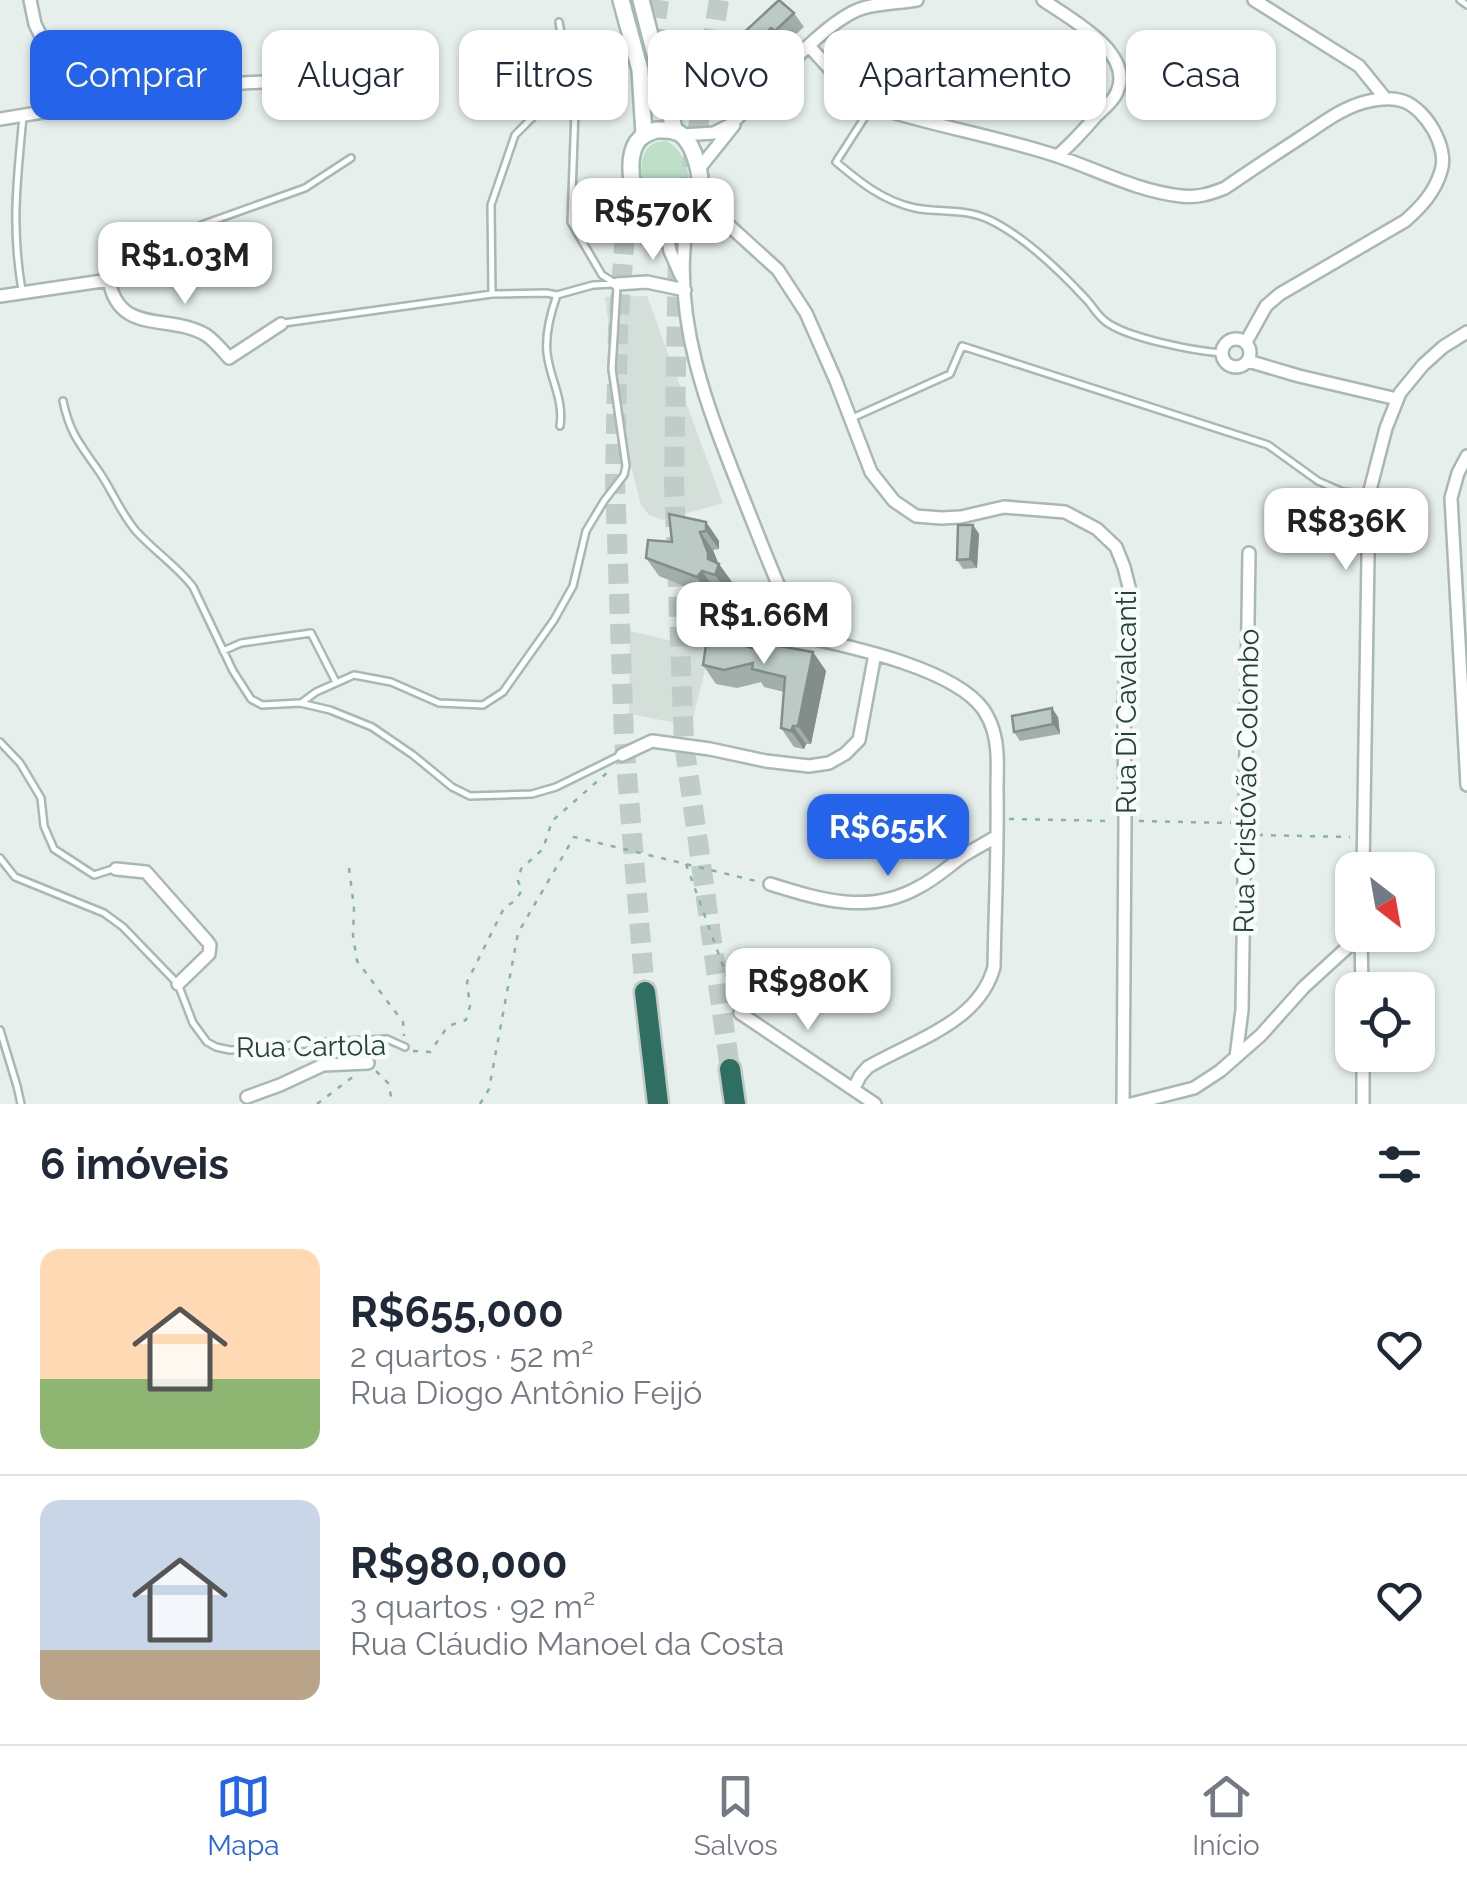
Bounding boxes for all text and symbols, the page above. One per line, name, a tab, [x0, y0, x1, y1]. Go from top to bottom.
chip: Comprar	[30, 30, 242, 120]
chip: Alugar	[262, 30, 439, 120]
chip: Filtros	[459, 30, 628, 120]
chip: Novo	[648, 30, 804, 120]
chip: Apartamento	[824, 30, 1106, 120]
chip: Casa	[1126, 30, 1276, 120]
pin: R$570K	[572, 178, 734, 263]
text: R$570K	[594, 192, 712, 229]
pin: R$1.03M	[93, 222, 277, 307]
text: R$1.03M	[120, 236, 250, 273]
pin: R$836K	[1265, 488, 1427, 573]
text: R$836K	[1286, 502, 1406, 539]
pin: R$1.66M	[672, 582, 856, 667]
street label: Rua Di Cavalcanti	[1110, 590, 1143, 814]
text: R$1.66M	[698, 596, 830, 633]
street label: Rua Cristóvão Colombo	[1227, 629, 1266, 934]
pin: R$655K	[807, 794, 969, 879]
text: R$655K	[829, 808, 947, 845]
north arrow	[1335, 852, 1435, 952]
map controls	[1335, 852, 1435, 1072]
pin: R$980K	[727, 948, 889, 1033]
text: R$980K	[748, 962, 868, 999]
button: locate	[1335, 972, 1435, 1072]
street label: Rua Cartola	[236, 1029, 386, 1064]
icon: filters	[1372, 1137, 1427, 1192]
text: 6 imóveis	[40, 1140, 229, 1189]
text: R$655,000	[350, 1288, 564, 1337]
icon: home	[120, 1289, 240, 1409]
icon: heart	[1372, 1322, 1427, 1377]
text: 2 quartos · 52 m²	[350, 1337, 594, 1374]
text: Rua Diogo Antônio Feijó	[350, 1374, 702, 1411]
text: R$980,000	[350, 1539, 568, 1588]
icon: home	[120, 1540, 240, 1660]
icon: heart	[1372, 1573, 1427, 1628]
text: 3 quartos · 92 m²	[350, 1588, 595, 1625]
text: Rua Cláudio Manoel da Costa	[350, 1625, 784, 1662]
tab: Mapa	[207, 1769, 279, 1862]
tab: Salvos	[694, 1769, 778, 1862]
tab: Início	[1192, 1769, 1260, 1862]

